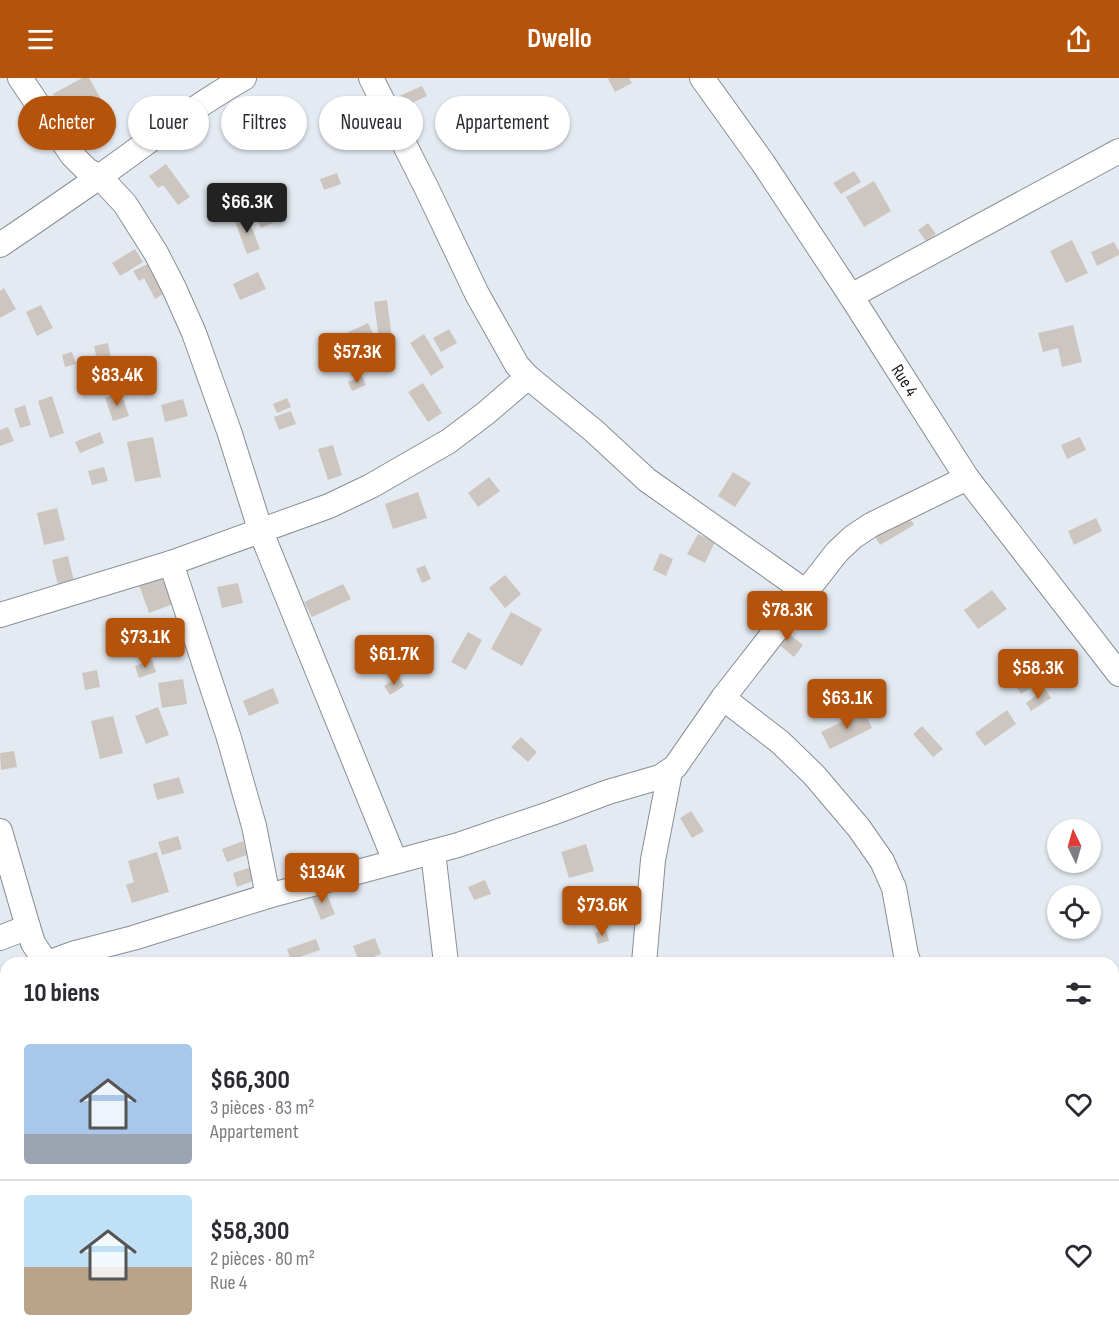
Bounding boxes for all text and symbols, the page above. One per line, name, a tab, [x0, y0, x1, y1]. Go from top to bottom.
icon: menu	[24, 23, 57, 56]
text: Dwello	[527, 23, 592, 55]
icon: share	[1062, 23, 1095, 56]
chip: Acheter	[18, 96, 116, 150]
chip: Louer	[128, 96, 209, 150]
chip: Filtres	[221, 96, 307, 150]
chip: Nouveau	[319, 96, 423, 150]
chip: Appartement	[435, 96, 570, 150]
pin: $66.3K	[198, 183, 296, 234]
text: $66.3K	[221, 190, 273, 214]
pin: $57.3K	[308, 333, 406, 384]
text: $57.3K	[332, 340, 382, 364]
pin: $83.4K	[68, 356, 166, 407]
street label: Rue 4	[887, 360, 923, 400]
text: $83.4K	[91, 363, 143, 387]
pin: $78.3K	[738, 591, 836, 642]
text: $78.3K	[761, 598, 813, 622]
pin: $73.1K	[96, 618, 194, 669]
text: $73.1K	[120, 625, 170, 649]
pin: $61.7K	[345, 635, 443, 686]
text: $61.7K	[369, 642, 419, 666]
pin: $58.3K	[989, 649, 1087, 700]
text: $58.3K	[1012, 656, 1064, 680]
pin: $63.1K	[798, 679, 896, 730]
text: $63.1K	[821, 686, 873, 710]
north arrow	[1047, 819, 1101, 873]
map controls	[1047, 819, 1101, 939]
pin: $134K	[280, 853, 364, 904]
text: $134K	[299, 860, 345, 884]
button: locate	[1047, 885, 1101, 939]
pin: $73.6K	[553, 886, 651, 937]
text: $73.6K	[576, 893, 628, 917]
icon: filters	[1062, 977, 1095, 1010]
text: 10 biens	[24, 978, 100, 1009]
text: $66,300	[210, 1065, 290, 1096]
icon: home	[72, 1068, 144, 1140]
icon: heart	[1062, 1088, 1095, 1121]
text: 3 pièces · 83 m²	[210, 1096, 314, 1120]
text: Appartement	[210, 1120, 299, 1144]
text: $58,300	[210, 1216, 289, 1247]
icon: home	[72, 1219, 144, 1291]
icon: heart	[1062, 1239, 1095, 1272]
text: 2 pièces · 80 m²	[210, 1247, 315, 1271]
text: Rue 4	[210, 1271, 247, 1295]

